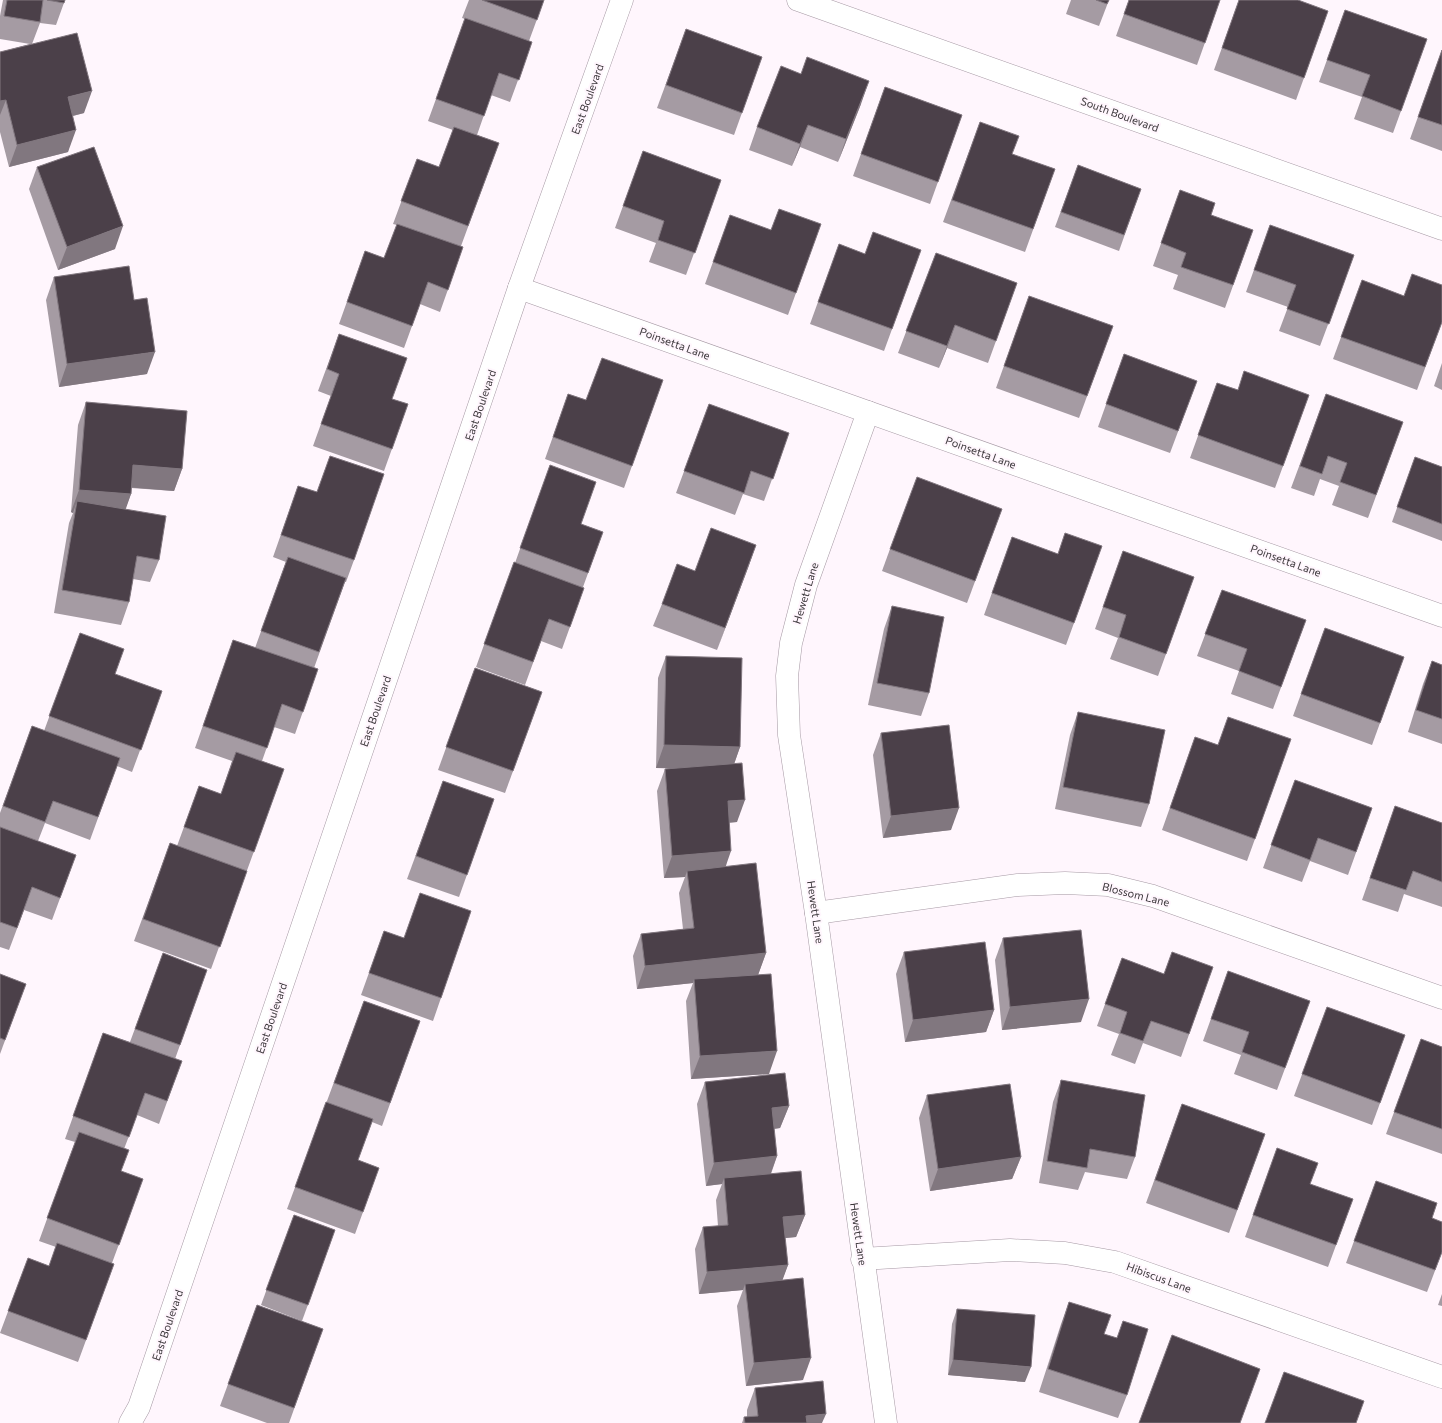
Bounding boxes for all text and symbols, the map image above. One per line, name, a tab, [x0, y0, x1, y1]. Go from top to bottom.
street label: East Boulevard	[568, 62, 606, 136]
street label: South Boulevard	[1079, 94, 1161, 134]
street label: Poinsetta Lane	[638, 324, 712, 362]
street label: East Boulevard	[462, 368, 498, 442]
street label: Poinsetta Lane	[944, 433, 1018, 471]
street label: Poinsetta Lane	[1249, 541, 1323, 579]
street label: Hewett Lane	[789, 561, 821, 625]
street label: East Boulevard	[357, 674, 393, 748]
street label: Blossom Lane	[1101, 879, 1171, 909]
street label: Hewett Lane	[805, 880, 827, 945]
street label: East Boulevard	[253, 981, 289, 1055]
street label: Hewett Lane	[848, 1202, 870, 1267]
street label: Hibiscus Lane	[1125, 1259, 1193, 1295]
street label: East Boulevard	[149, 1288, 185, 1362]

